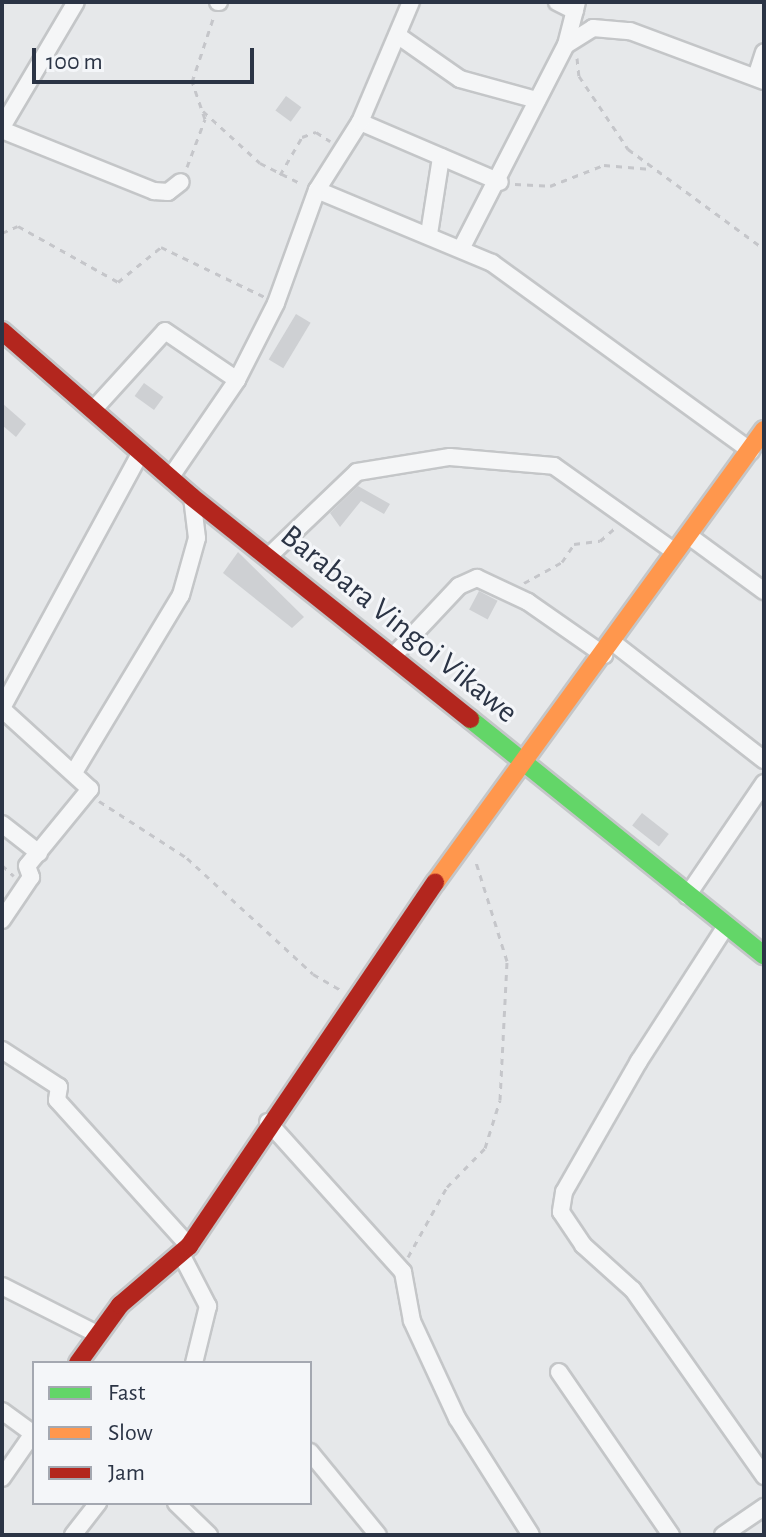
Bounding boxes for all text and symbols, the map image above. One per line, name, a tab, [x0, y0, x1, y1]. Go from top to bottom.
scale bar	[36, 32, 258, 82]
text: 100 m	[46, 50, 103, 74]
street label: Barabara Vingoi Vikawe	[273, 517, 525, 731]
legend	[32, 1361, 312, 1505]
text: Fast	[108, 1381, 145, 1405]
text: Slow	[108, 1421, 153, 1445]
text: Jam	[108, 1461, 145, 1485]

